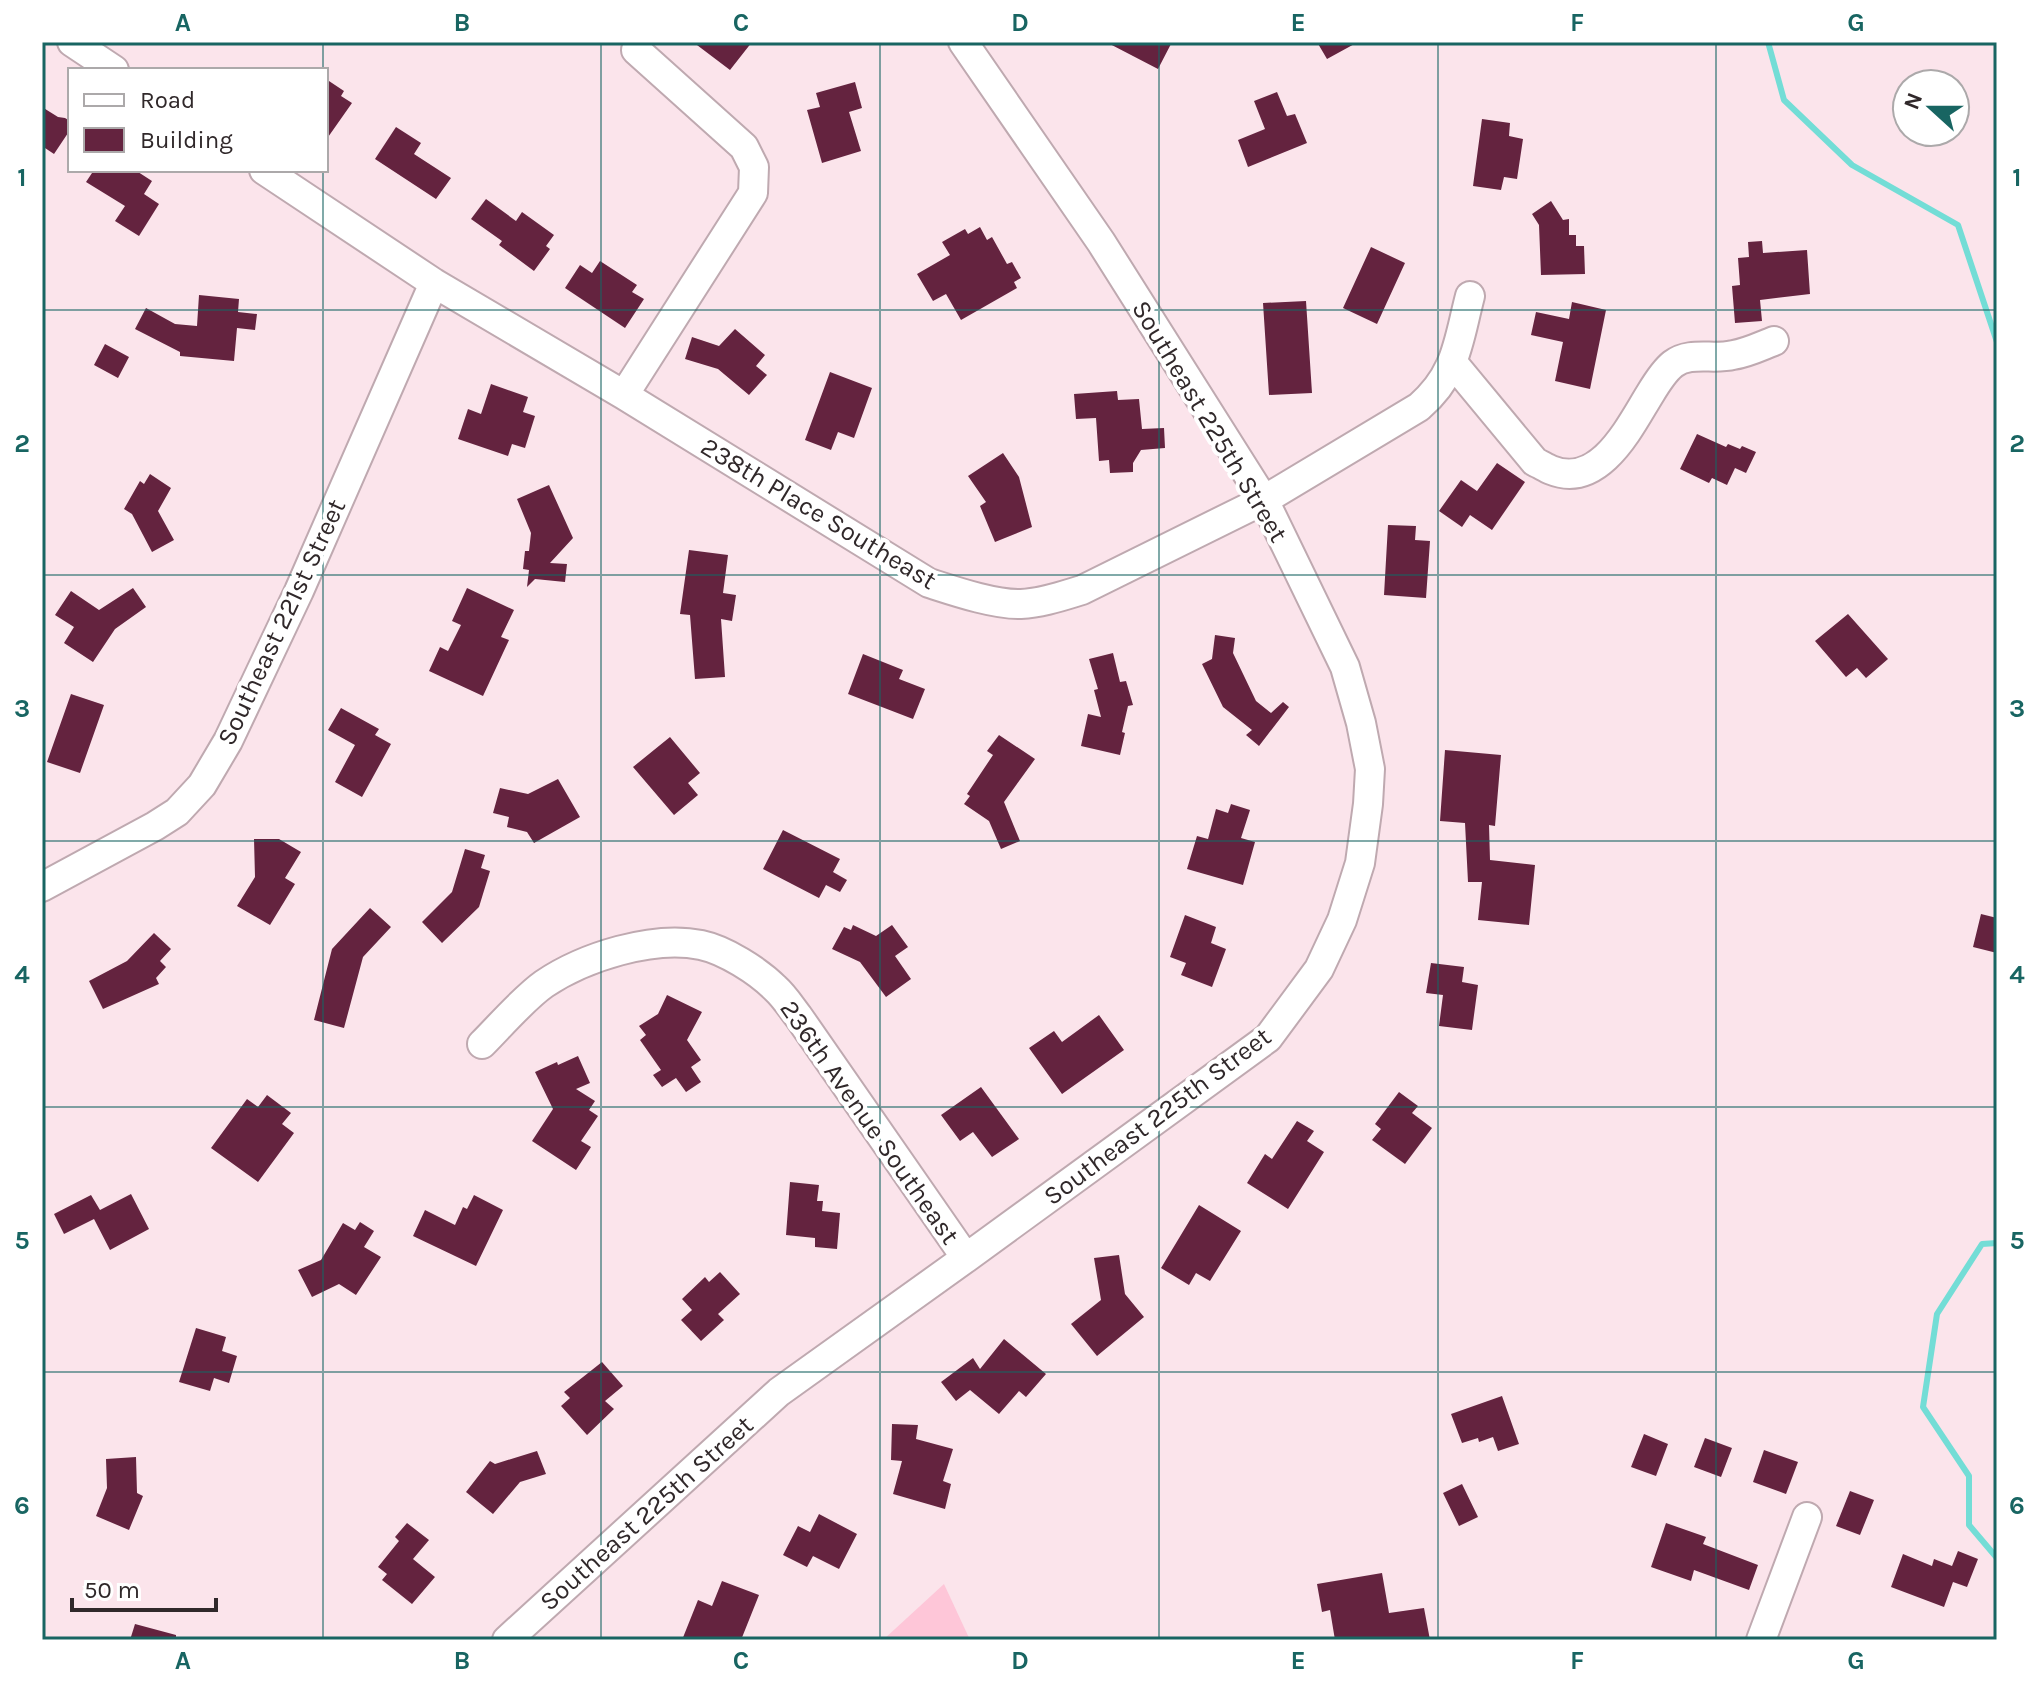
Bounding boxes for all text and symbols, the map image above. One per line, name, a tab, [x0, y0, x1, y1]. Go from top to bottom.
text: A	[175, 7, 191, 38]
text: B	[454, 7, 470, 38]
text: C	[733, 7, 749, 38]
text: D	[1011, 7, 1029, 38]
text: E	[1290, 7, 1306, 38]
text: F	[1570, 7, 1584, 38]
text: G	[1847, 7, 1865, 38]
legend	[68, 68, 328, 172]
north arrow	[1891, 68, 1971, 148]
text: Road	[140, 86, 195, 114]
text: N	[1898, 89, 1928, 113]
text: Building	[140, 126, 233, 154]
text: 1	[17, 162, 27, 193]
text: 1	[2012, 162, 2022, 193]
street label: Southeast 225th Street	[1125, 295, 1294, 548]
text: 2	[14, 428, 30, 459]
text: 2	[2009, 428, 2025, 459]
street label: 238th Place Southeast	[695, 431, 942, 596]
street label: Southeast 221st Street	[211, 494, 352, 750]
text: 3	[14, 693, 30, 724]
text: 3	[2009, 693, 2025, 724]
text: 4	[14, 959, 30, 990]
text: 4	[2009, 959, 2025, 990]
street label: 236th Avenue Southeast	[773, 994, 966, 1251]
street label: Southeast 225th Street	[1038, 1021, 1277, 1212]
text: 5	[14, 1225, 30, 1256]
text: 5	[2009, 1225, 2025, 1256]
street label: Southeast 225th Street	[533, 1409, 760, 1617]
text: 6	[14, 1490, 30, 1521]
text: 6	[2009, 1490, 2025, 1521]
scale bar	[72, 1562, 216, 1612]
text: 50 m	[84, 1576, 140, 1604]
text: A	[175, 1645, 191, 1676]
text: B	[454, 1645, 470, 1676]
text: C	[733, 1645, 749, 1676]
text: D	[1011, 1645, 1029, 1676]
text: E	[1290, 1645, 1306, 1676]
text: F	[1570, 1645, 1584, 1676]
text: G	[1847, 1645, 1865, 1676]

